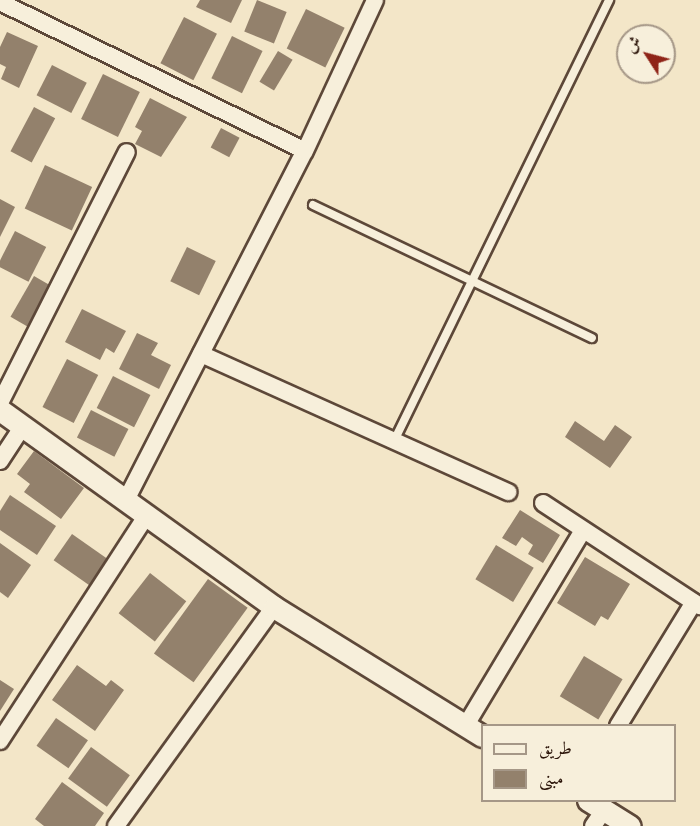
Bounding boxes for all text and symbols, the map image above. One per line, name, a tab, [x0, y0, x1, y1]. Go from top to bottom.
north arrow	[616, 24, 676, 84]
text: ش	[620, 32, 646, 57]
legend	[481, 724, 676, 802]
text: طريق	[539, 737, 572, 760]
text: مبنى	[539, 767, 564, 790]

